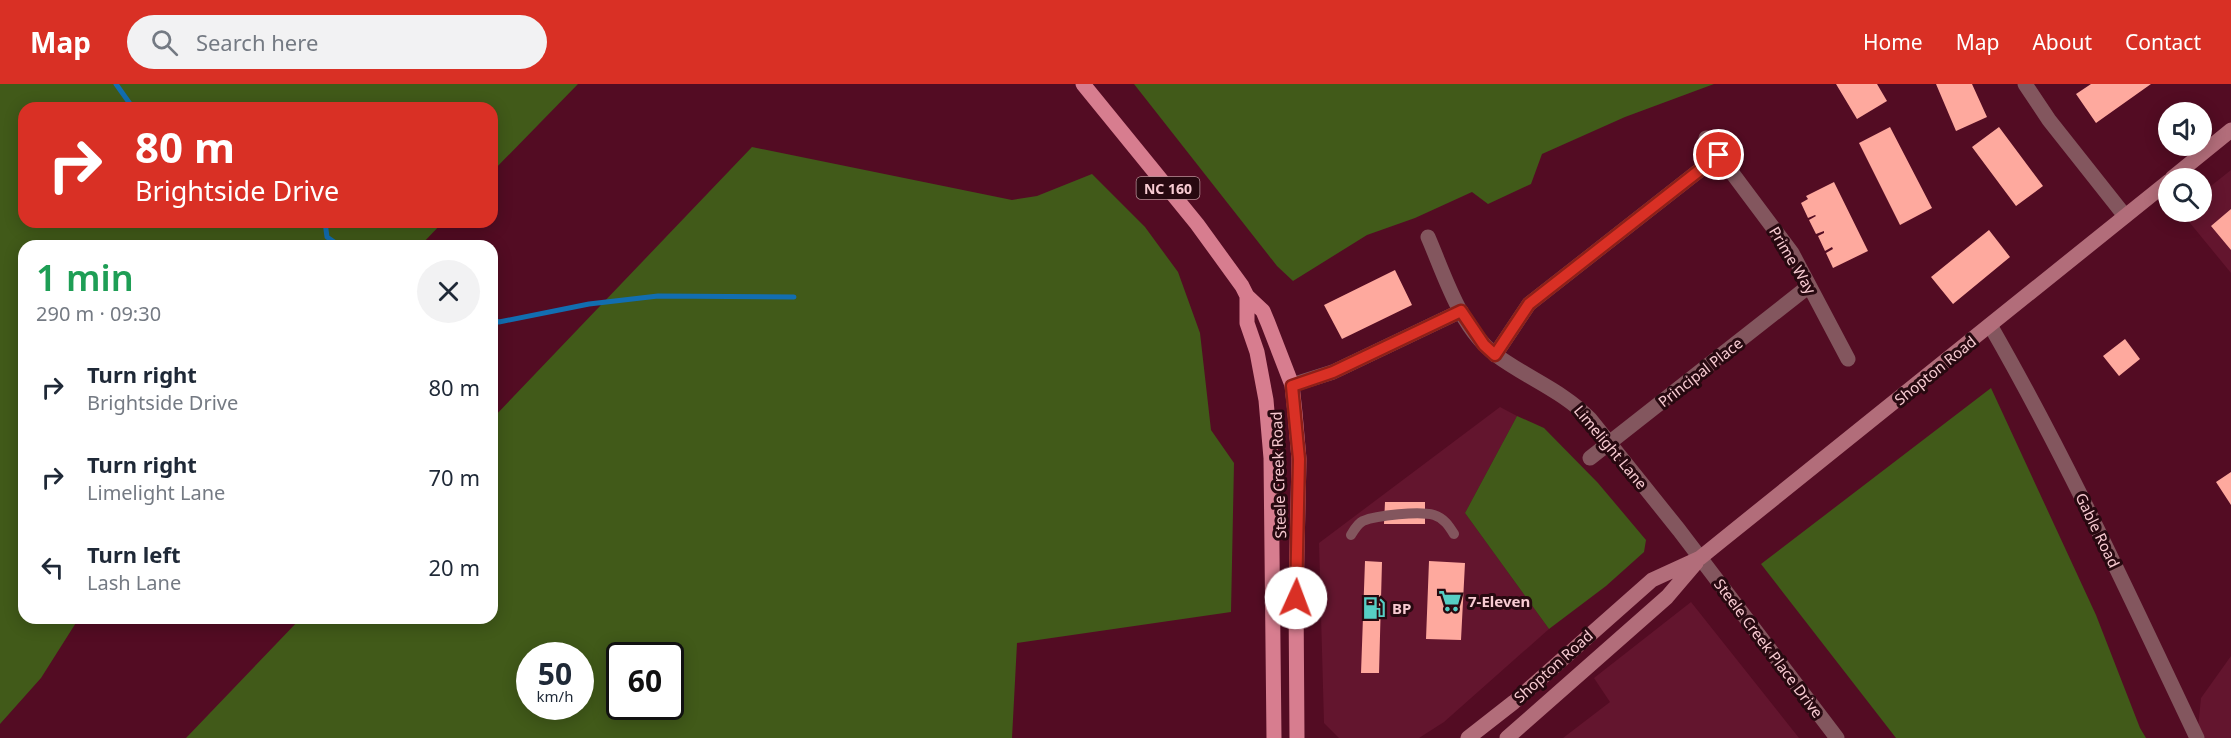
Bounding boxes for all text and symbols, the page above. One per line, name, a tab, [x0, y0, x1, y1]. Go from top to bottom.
search box	[127, 15, 547, 69]
text: Map	[30, 23, 91, 61]
icon: search	[148, 26, 181, 59]
text: Search here	[196, 27, 318, 57]
text: Home	[1863, 28, 1923, 56]
text: Map	[1956, 28, 1999, 56]
text: About	[2032, 28, 2092, 56]
text: Contact	[2125, 28, 2201, 56]
map controls	[2158, 102, 2212, 222]
button: sound	[2158, 102, 2212, 156]
text: 80 m	[135, 118, 235, 175]
icon: right	[36, 126, 114, 204]
pin	[1693, 129, 1744, 180]
icon: arrive	[1702, 138, 1735, 171]
button: search	[2158, 168, 2212, 222]
text: Brightside Drive	[135, 172, 339, 209]
road number: NC 160	[1136, 177, 1200, 199]
street label: Prime Way	[1765, 223, 1821, 298]
text: 1 min	[36, 253, 134, 302]
button: close	[417, 260, 480, 323]
text: 290 m · 09:30	[36, 300, 161, 327]
street label: Shopton Road	[1890, 331, 1980, 409]
street label: Principal Place	[1654, 333, 1746, 411]
text: Turn right	[87, 359, 197, 389]
icon: right	[36, 371, 69, 404]
text: 80 m	[429, 372, 480, 402]
text: Brightside Drive	[87, 389, 238, 416]
street label: Limelight Lane	[1570, 401, 1652, 493]
street label: Steele Creek Road	[1266, 411, 1290, 539]
text: Turn right	[87, 449, 197, 479]
icon: right	[36, 461, 69, 494]
text: 70 m	[429, 462, 480, 492]
text: Limelight Lane	[87, 479, 225, 506]
street label: Gable Road	[2071, 489, 2125, 571]
text: Turn left	[87, 539, 181, 569]
icon: left	[36, 551, 69, 584]
text: 20 m	[429, 552, 480, 582]
position arrow	[1264, 566, 1328, 630]
text: Lash Lane	[87, 569, 181, 596]
street label: Steele Creek Place Drive	[1710, 574, 1828, 722]
supermarket icon: 7-Eleven	[1437, 588, 1463, 614]
place label: 7-Eleven	[1468, 591, 1530, 611]
fuel station icon: BP	[1361, 595, 1387, 621]
place label: BP	[1392, 598, 1411, 618]
street label: Shopton Road	[1509, 625, 1597, 707]
speed limit sign: 60	[606, 642, 684, 720]
text: 50	[538, 653, 572, 694]
text: km/h	[537, 686, 573, 706]

